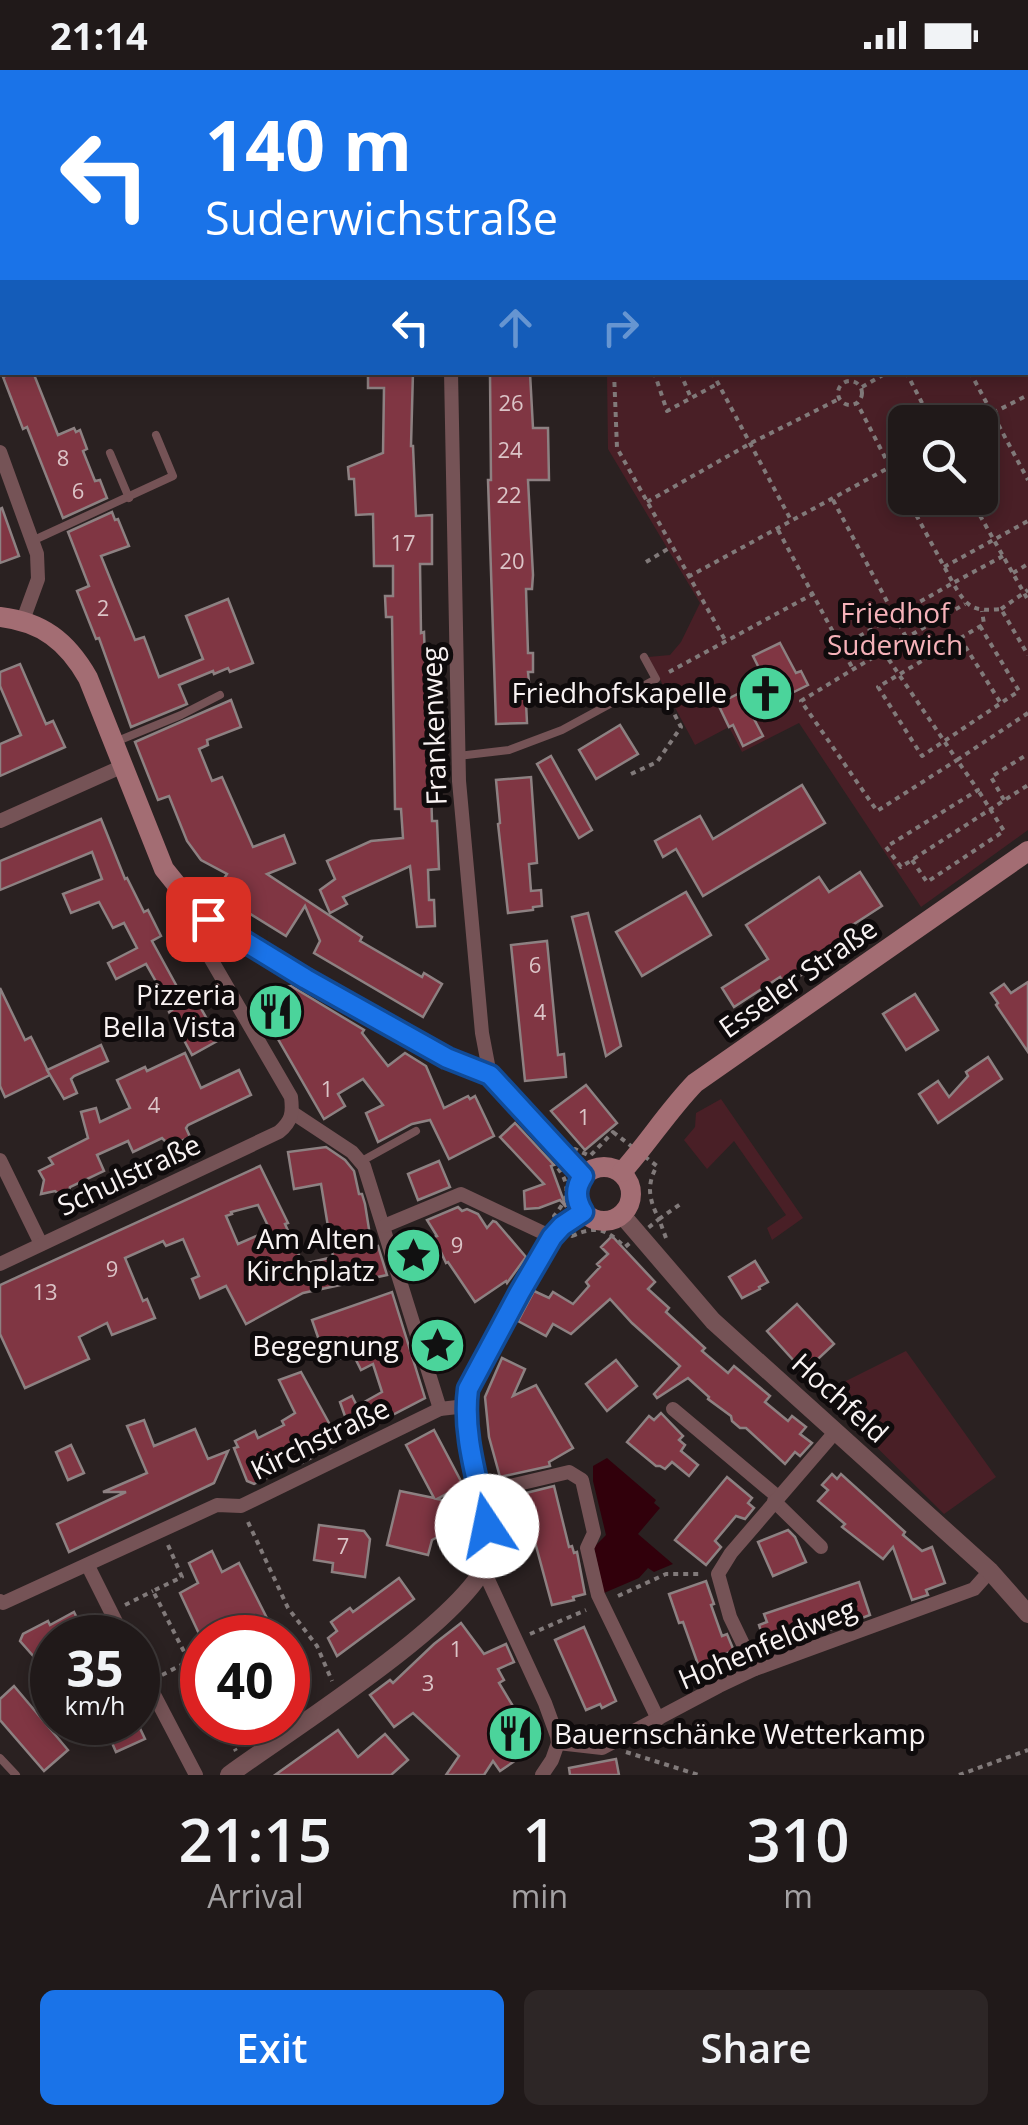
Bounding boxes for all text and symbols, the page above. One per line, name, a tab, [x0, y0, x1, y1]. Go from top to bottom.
text: 21:14	[50, 9, 148, 61]
text: 140 m	[205, 96, 412, 192]
icon: left	[40, 110, 170, 240]
text: Suderwichstraße	[205, 187, 558, 248]
icon: left	[383, 300, 438, 355]
icon: ahead	[488, 300, 543, 355]
icon: right	[593, 300, 648, 355]
house number: 26	[498, 387, 524, 417]
map controls	[888, 405, 998, 515]
button: search	[888, 405, 998, 515]
house number: 24	[497, 434, 523, 464]
house number: 8	[57, 442, 69, 472]
house number: 6	[72, 475, 84, 505]
house number: 22	[496, 479, 522, 509]
house number: 17	[390, 527, 416, 557]
house number: 20	[499, 545, 525, 575]
house number: 2	[97, 592, 109, 622]
park label: Friedhof Suderwich	[827, 593, 963, 663]
street label: Frankenweg	[411, 646, 455, 806]
church icon: Friedhofskapelle	[736, 663, 796, 723]
place label: Friedhofskapelle	[511, 673, 727, 711]
pin	[166, 877, 251, 962]
icon: arrive	[181, 892, 236, 947]
street label: Esseler Straße	[711, 909, 884, 1046]
house number: 6	[529, 949, 541, 979]
place label: Pizzeria Bella Vista	[103, 975, 236, 1045]
restaurant icon: Pizzeria Bella Vista	[245, 981, 305, 1041]
house number: 4	[534, 996, 547, 1026]
house number: 1	[321, 1073, 333, 1103]
house number: 4	[148, 1089, 161, 1119]
house number: 1	[578, 1101, 590, 1131]
street label: Schulstraße	[51, 1124, 206, 1224]
place label: Am Alten Kirchplatz	[246, 1219, 375, 1289]
place icon: Am Alten Kirchplatz	[384, 1225, 444, 1285]
house number: 9	[451, 1229, 463, 1259]
house number: 9	[106, 1253, 118, 1283]
house number: 13	[32, 1276, 58, 1306]
place icon: Begegnung	[408, 1316, 468, 1376]
place label: Begegnung	[252, 1326, 399, 1364]
street label: Hochfeld	[784, 1344, 897, 1451]
street label: Kirchstraße	[244, 1388, 395, 1488]
position arrow	[435, 1474, 539, 1578]
house number: 7	[337, 1530, 349, 1560]
street label: Hohenfeldweg	[672, 1589, 861, 1698]
speed limit sign: 40	[180, 1615, 310, 1745]
house number: 1	[450, 1633, 462, 1663]
text: 35	[66, 1634, 124, 1702]
house number: 3	[422, 1667, 434, 1697]
text: km/h	[65, 1688, 125, 1722]
restaurant icon: Bauernschänke Wetterkamp	[485, 1704, 545, 1764]
place label: Bauernschänke Wetterkamp	[554, 1714, 926, 1752]
text: 21:15	[179, 1798, 332, 1880]
text: 1	[522, 1798, 557, 1880]
text: 310	[747, 1798, 849, 1880]
text: Arrival	[207, 1874, 304, 1917]
text: min	[511, 1874, 568, 1917]
text: m	[783, 1874, 813, 1917]
button: Exit	[40, 1990, 504, 2105]
button: Share	[524, 1990, 988, 2105]

